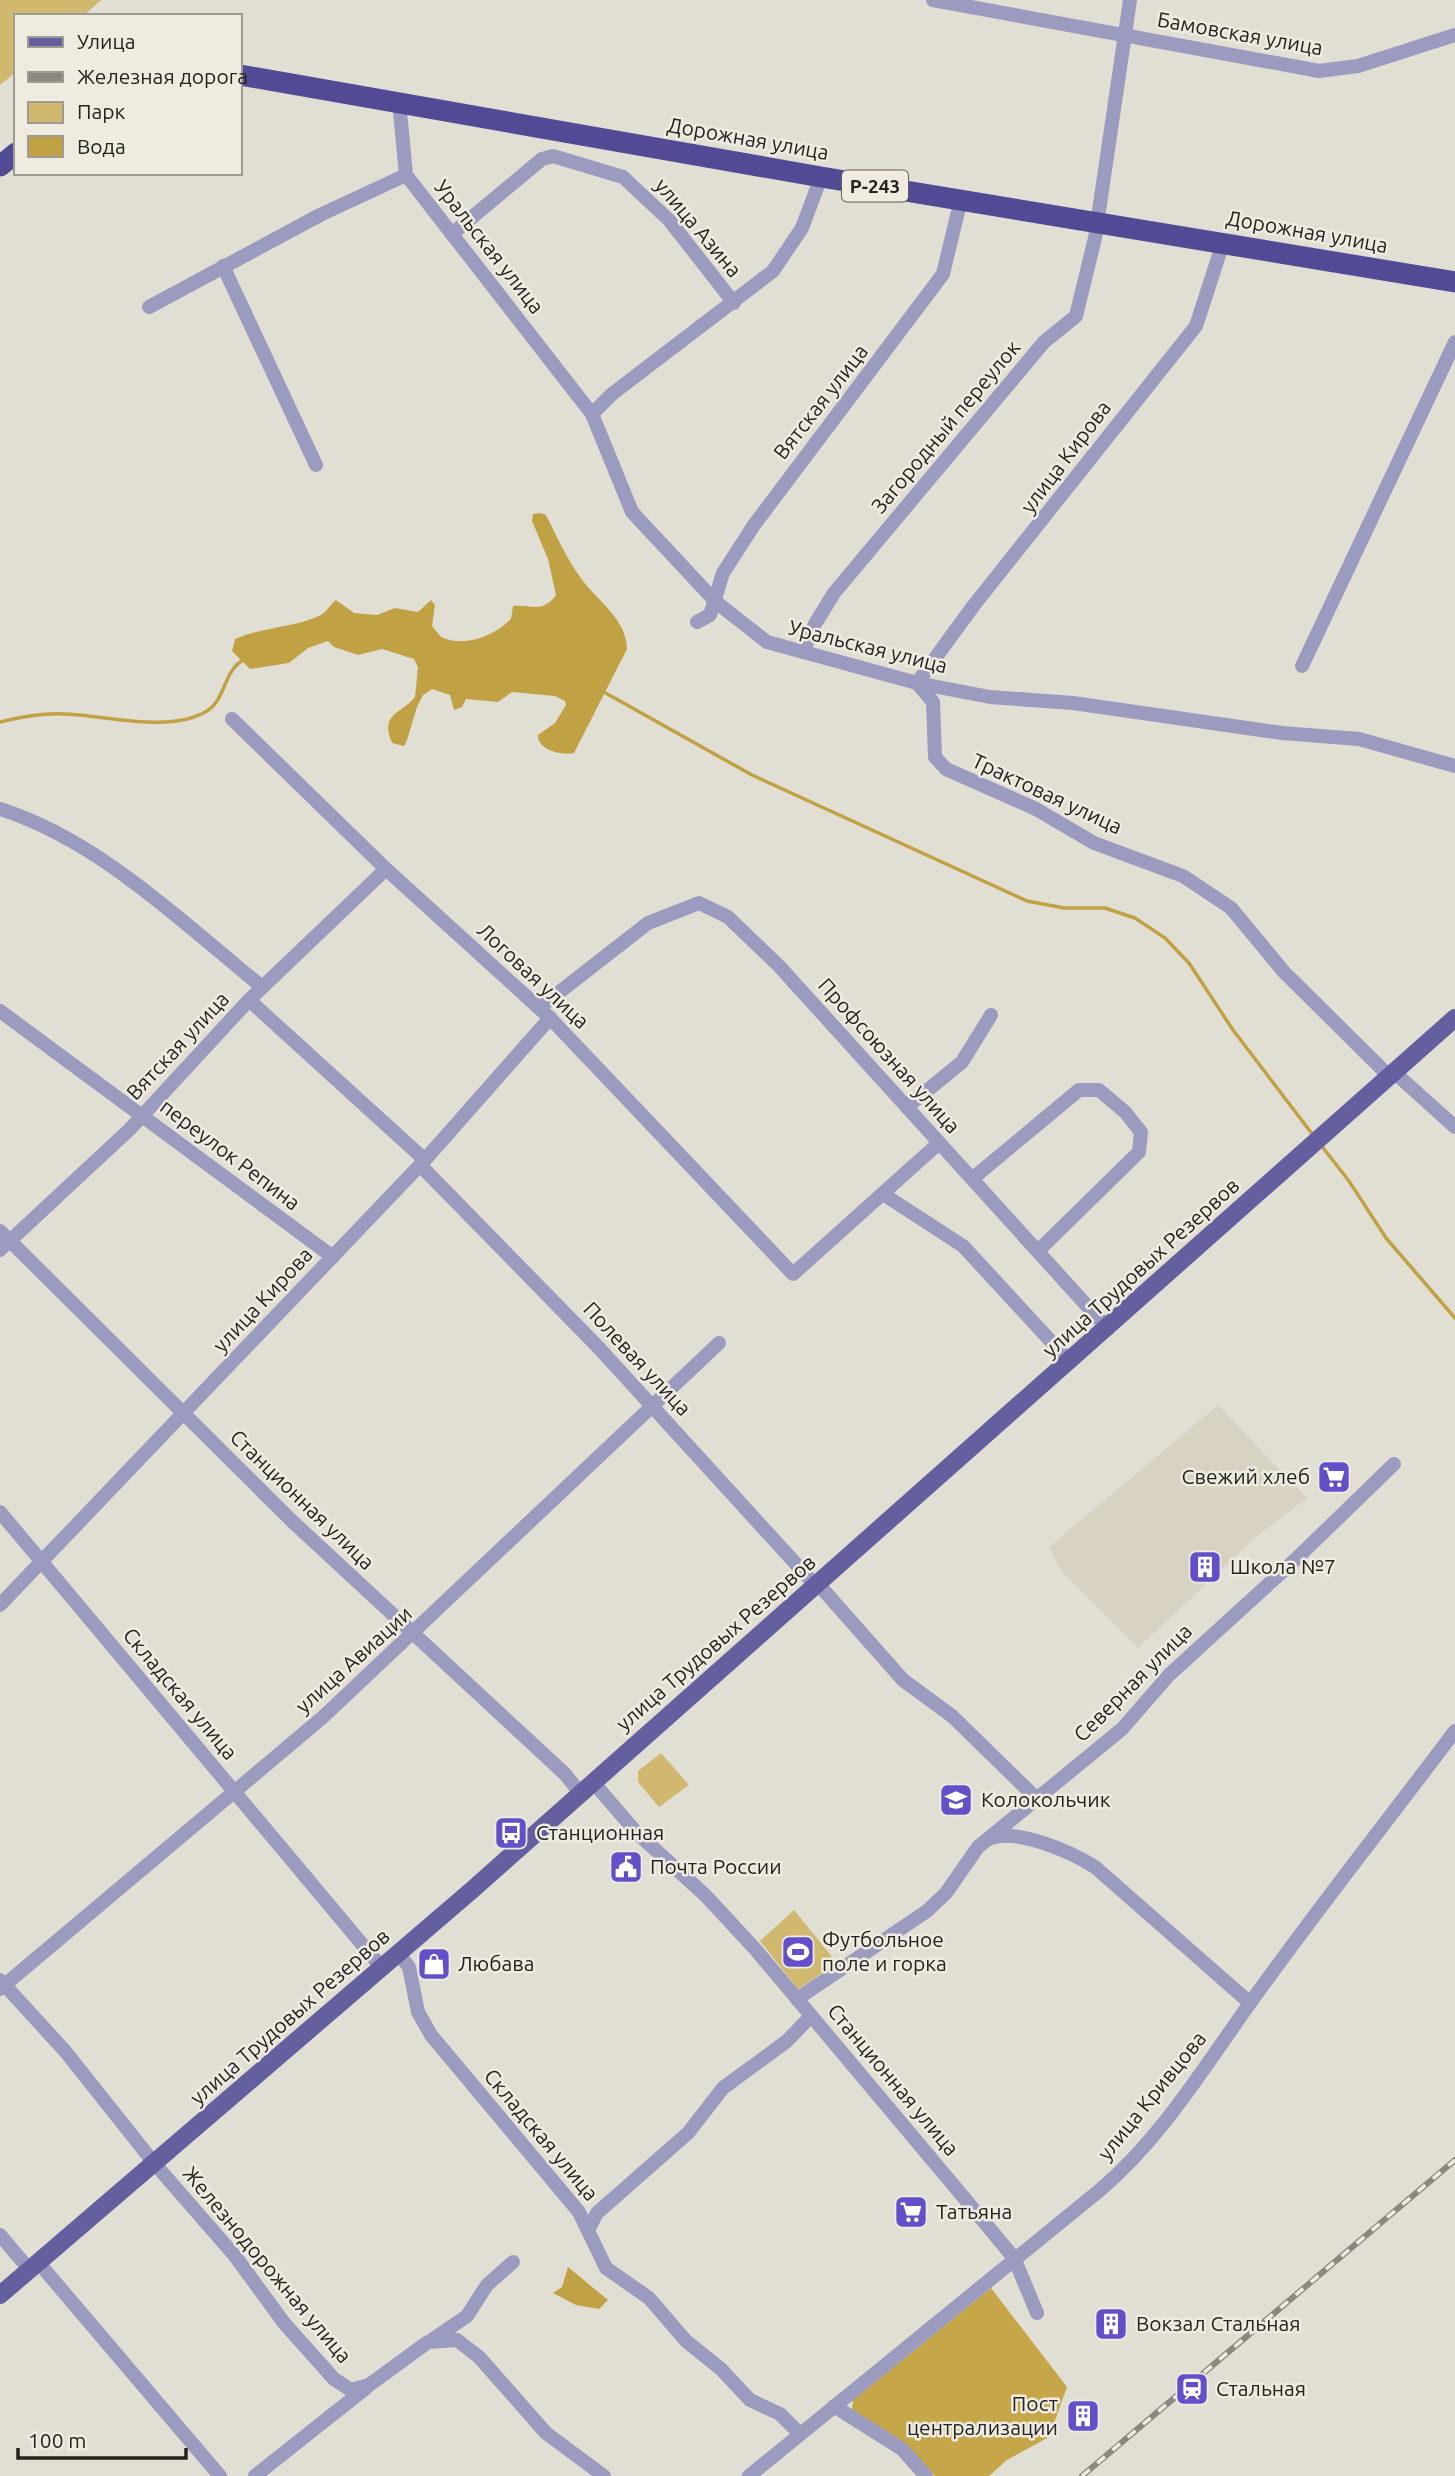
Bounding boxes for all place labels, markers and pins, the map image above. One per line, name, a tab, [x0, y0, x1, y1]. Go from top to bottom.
supermarket icon: Свежий хлеб	[1315, 1458, 1353, 1496]
place label: Свежий хлеб	[1182, 1464, 1310, 1488]
building icon: Школа №7	[1186, 1548, 1224, 1586]
place label: Школа №7	[1230, 1554, 1336, 1578]
school or university icon: Колокольчик	[937, 1781, 975, 1819]
place label: Колокольчик	[981, 1787, 1111, 1811]
bus stop icon: Станционная	[492, 1814, 530, 1852]
place label: Станционная	[536, 1820, 664, 1844]
public building icon: Почта России	[607, 1848, 645, 1886]
place label: Почта России	[650, 1854, 782, 1878]
place label: Футбольное поле и горка	[822, 1927, 947, 1975]
sports icon: Футбольное поле и горка	[779, 1933, 817, 1971]
shop icon: Любава	[415, 1945, 453, 1983]
place label: Любава	[458, 1951, 535, 1975]
supermarket icon: Татьяна	[892, 2193, 930, 2231]
place label: Татьяна	[936, 2199, 1012, 2223]
building icon: Вокзал Стальная	[1092, 2305, 1130, 2343]
place label: Вокзал Стальная	[1136, 2311, 1301, 2335]
station icon: Стальная	[1173, 2370, 1211, 2408]
place label: Стальная	[1216, 2376, 1306, 2400]
place label: Пост централизации	[907, 2391, 1059, 2439]
building icon: Пост централизации	[1064, 2397, 1102, 2435]

